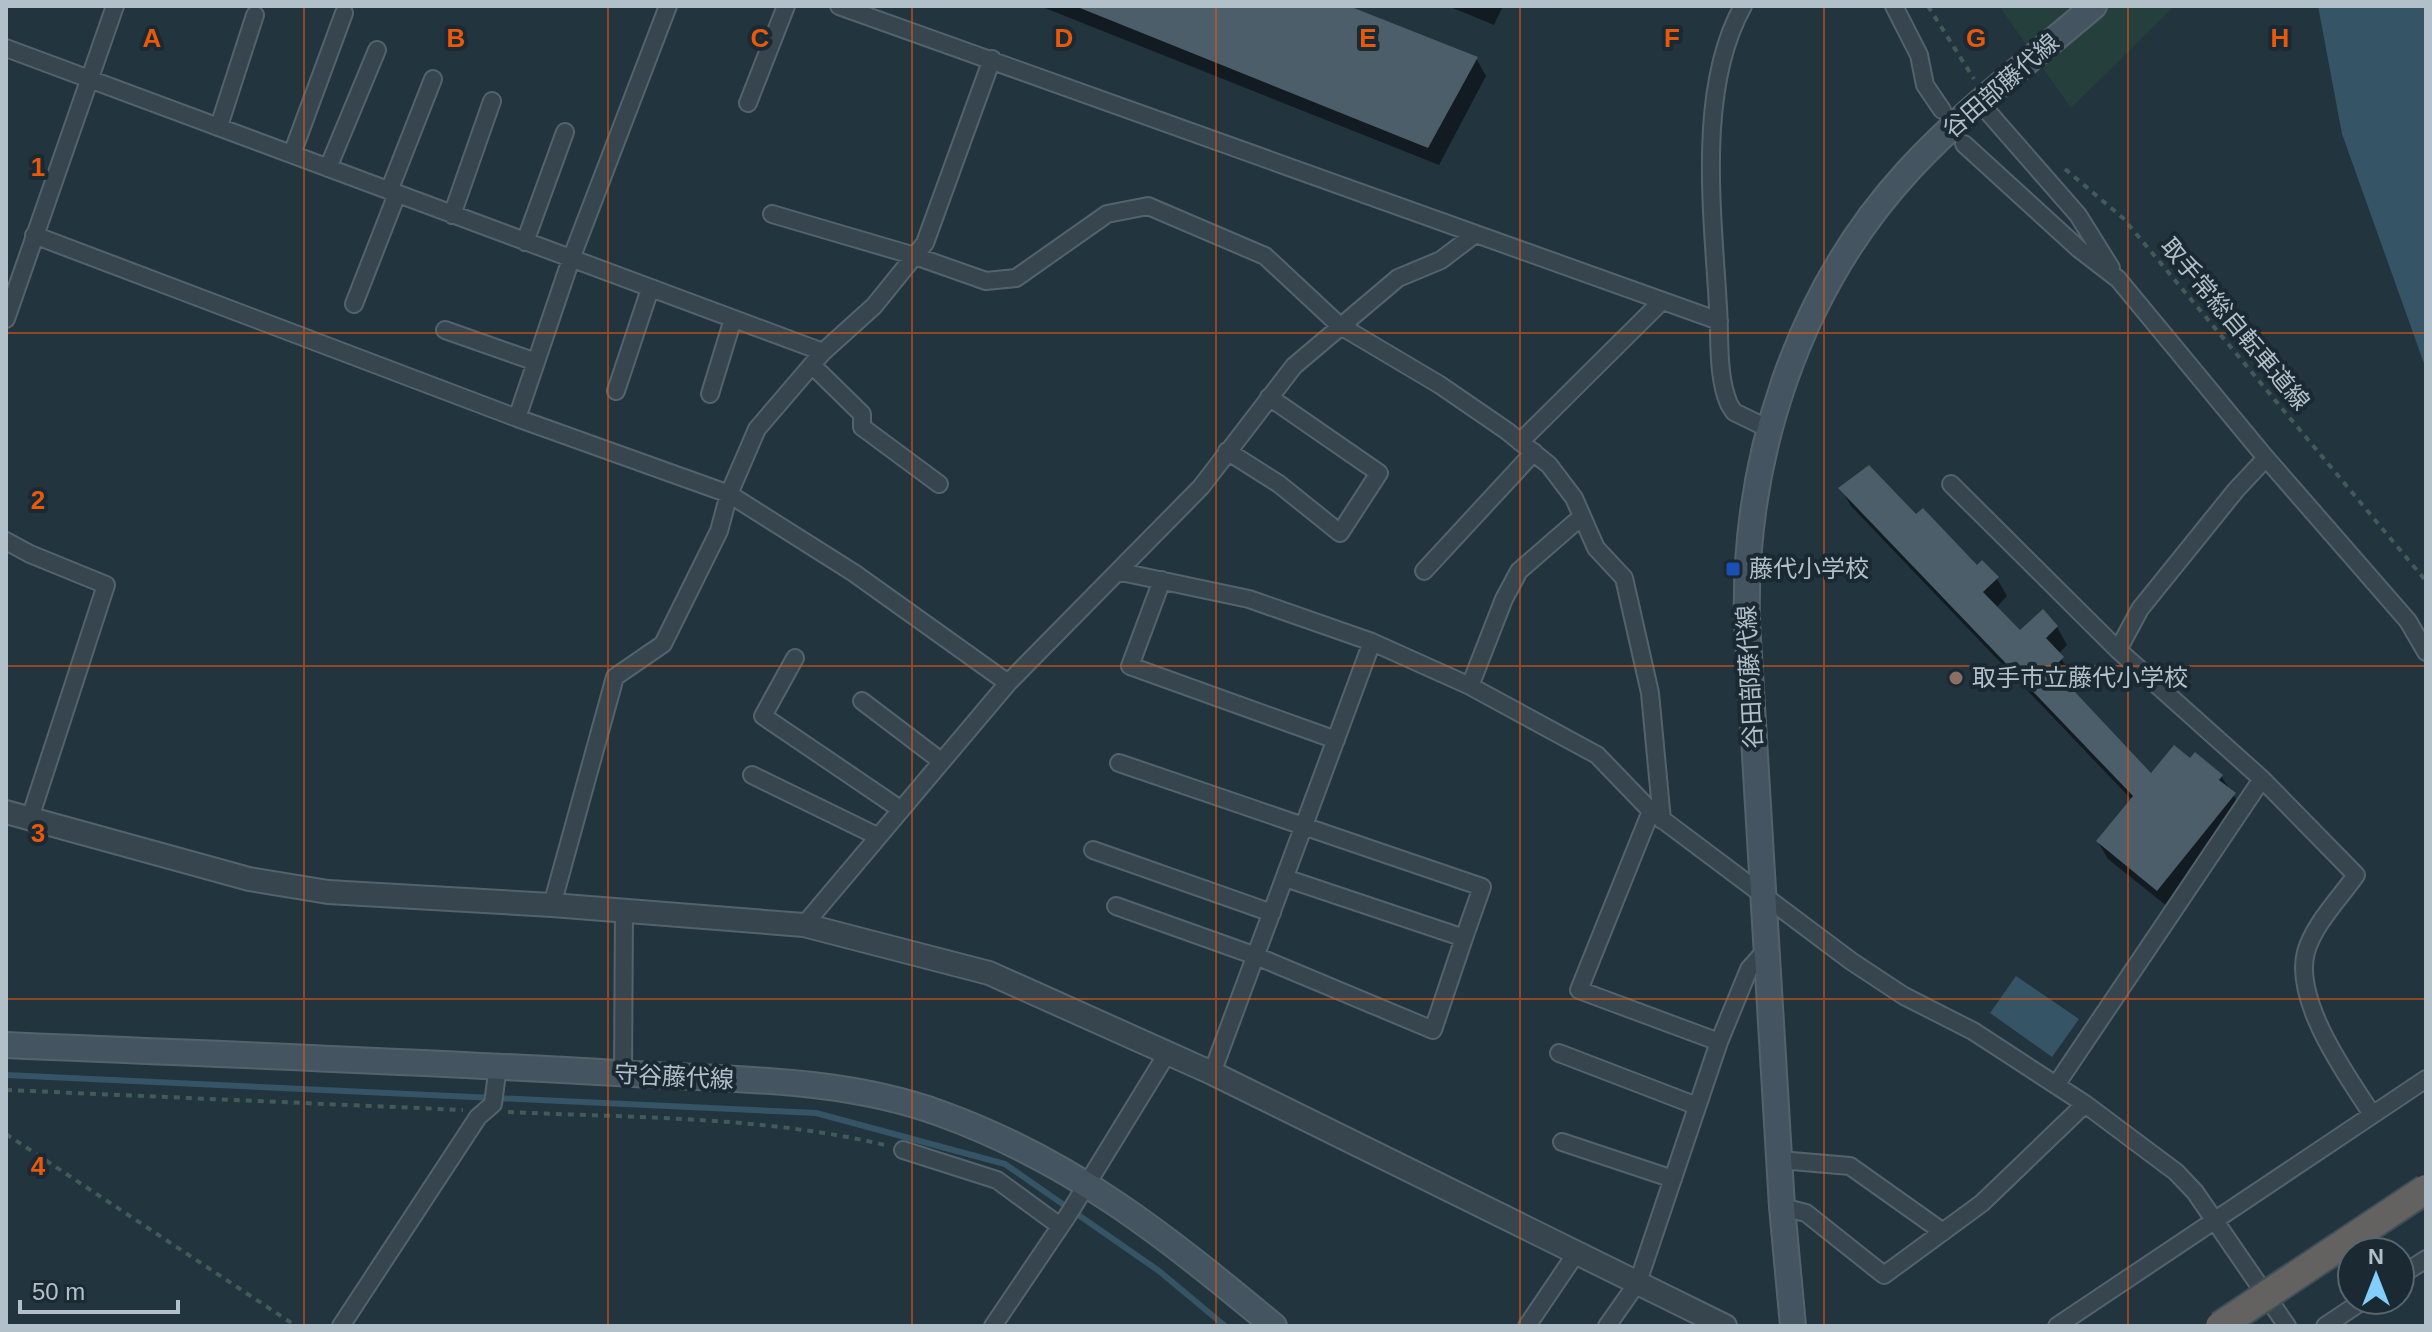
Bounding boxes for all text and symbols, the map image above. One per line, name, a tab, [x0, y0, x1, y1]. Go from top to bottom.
text: A	[143, 23, 162, 53]
text: B	[447, 23, 465, 53]
text: C	[751, 23, 770, 53]
text: D	[1055, 23, 1073, 53]
text: E	[1359, 23, 1377, 53]
text: F	[1664, 23, 1680, 53]
text: G	[1966, 23, 1986, 53]
text: H	[2271, 23, 2289, 53]
street label: 谷田部藤代線	[1937, 28, 2064, 143]
text: 1	[31, 152, 45, 182]
street label: 取手常総自転車道線	[2156, 232, 2315, 415]
text: 2	[31, 485, 45, 515]
place label: 藤代小学校	[1749, 555, 1869, 582]
marker: 藤代小学校	[1724, 560, 1742, 578]
street label: 谷田部藤代線	[1732, 604, 1767, 750]
place label: 取手市立藤代小学校	[1972, 664, 2188, 691]
marker: 取手市立藤代小学校	[1947, 669, 1965, 687]
text: 3	[31, 818, 45, 848]
street label: 守谷藤代線	[613, 1060, 735, 1093]
text: 4	[31, 1151, 46, 1181]
north arrow	[2336, 1236, 2416, 1316]
text: N	[2368, 1244, 2384, 1269]
scale bar	[20, 1264, 178, 1314]
text: 50 m	[32, 1278, 85, 1305]

